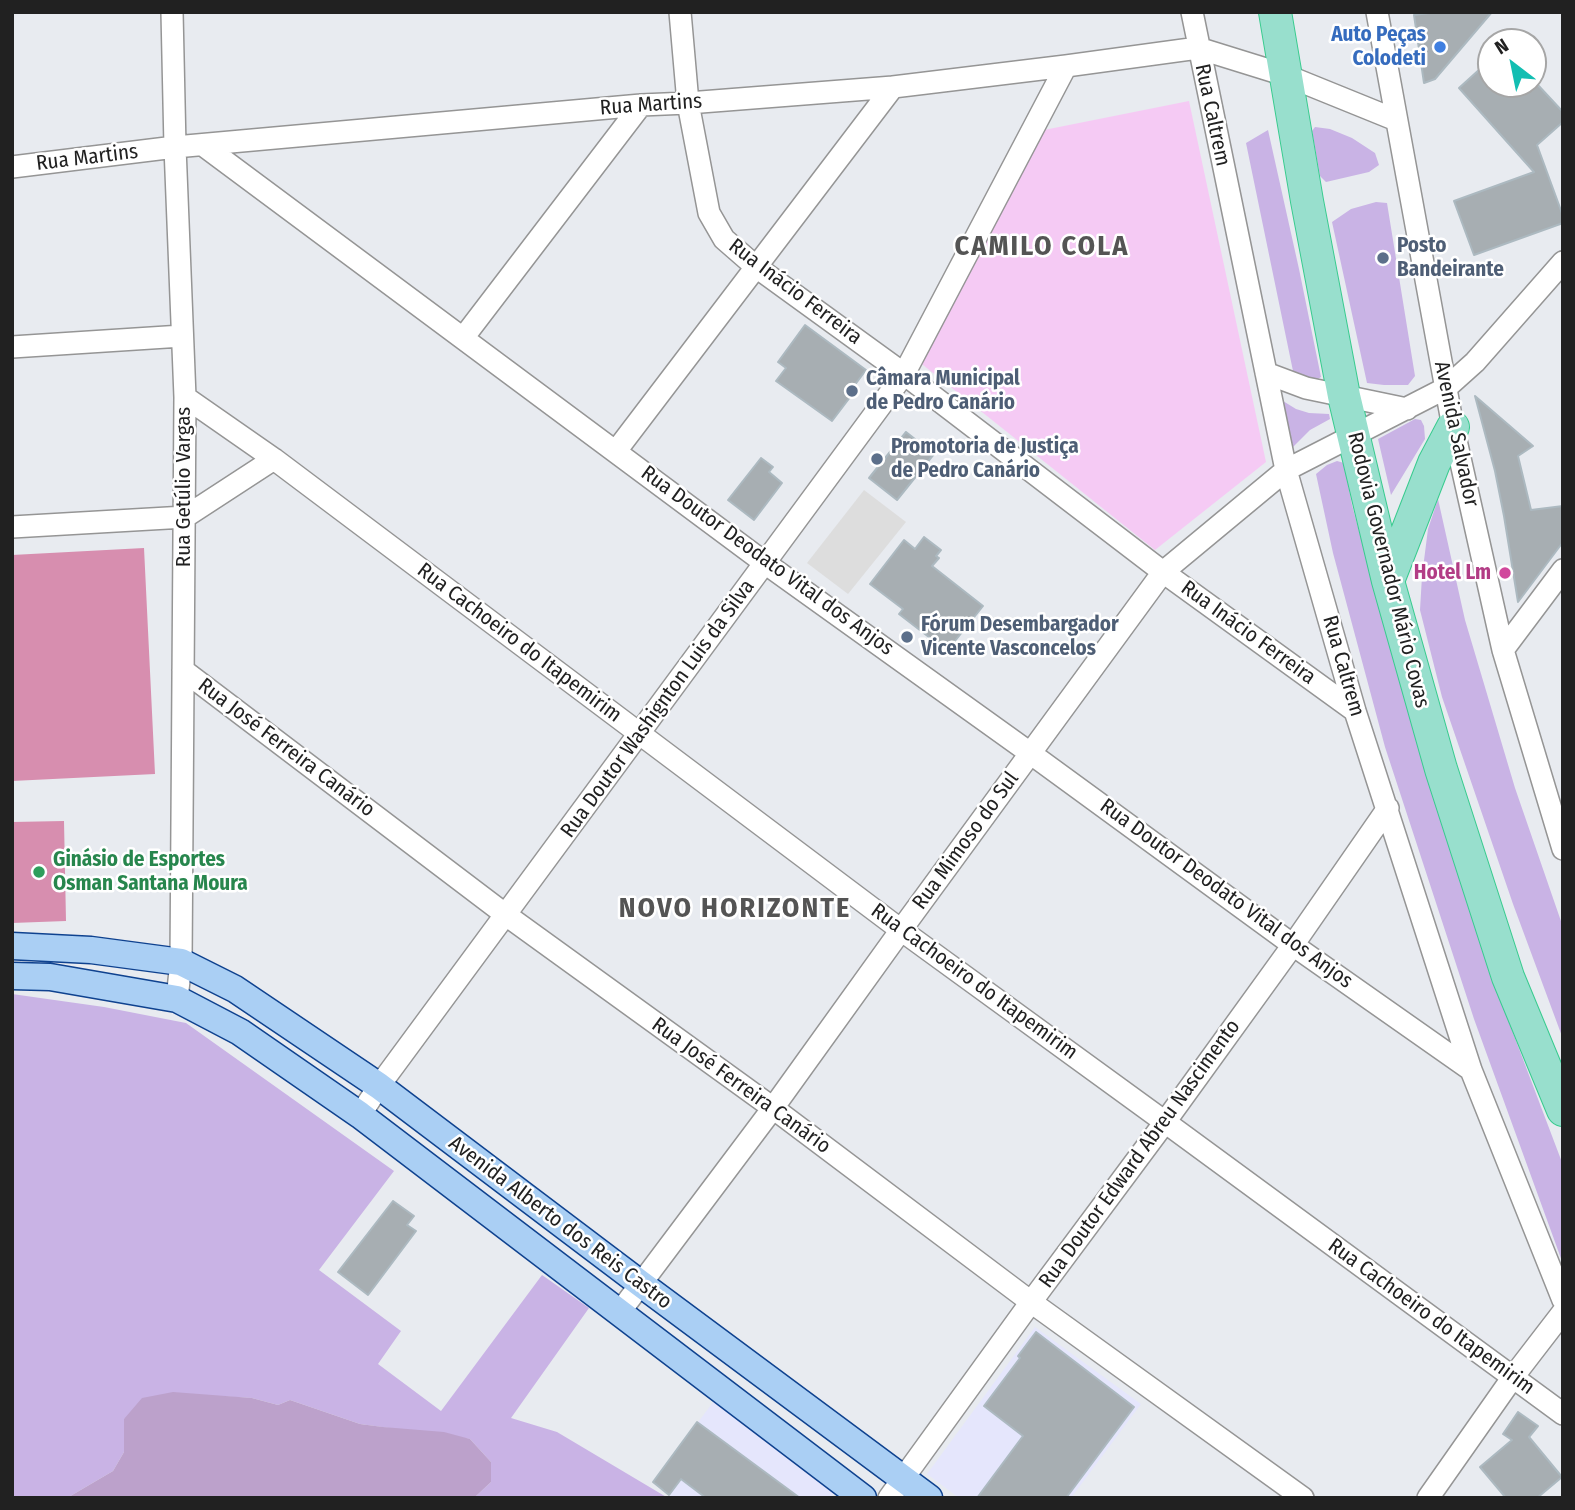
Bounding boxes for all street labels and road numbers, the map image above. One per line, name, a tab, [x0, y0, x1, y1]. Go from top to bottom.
street label: Rua Caltrem	[1189, 62, 1235, 168]
street label: Rua Martins	[599, 89, 703, 121]
street label: Rua Martins	[35, 139, 139, 177]
street label: Rua Inácio Ferreira	[723, 234, 867, 350]
street label: Avenida Salvador	[1428, 359, 1484, 509]
street label: Rua Getúlio Vargas	[171, 407, 197, 567]
street label: Rodovia Governador Mário Covas	[1342, 429, 1434, 711]
street label: Rua Doutor Deodato Vital dos Anjos	[636, 461, 898, 661]
street label: Rua Cachoeiro do Itapemirim	[412, 558, 626, 728]
street label: Rua Doutor Washignton Luis da Silva	[556, 575, 760, 843]
street label: Rua Inácio Ferreira	[1176, 576, 1320, 690]
street label: Rua Caltrem	[1317, 613, 1369, 719]
street label: Rua José Ferreira Canário	[193, 673, 379, 823]
street label: Rua Mimoso do Sul	[908, 767, 1024, 915]
street label: Rua Doutor Deodato Vital dos Anjos	[1095, 794, 1357, 994]
street label: Rua Cachoeiro do Itapemirim	[866, 899, 1082, 1065]
street label: Rua José Ferreira Canário	[647, 1013, 835, 1159]
street label: Rua Doutor Edward Abreu Nascimento	[1034, 1015, 1246, 1293]
street label: Avenida Alberto dos Reis Castro	[444, 1131, 676, 1315]
street label: Rua Cachoeiro do Itapemirim	[1323, 1234, 1539, 1400]

